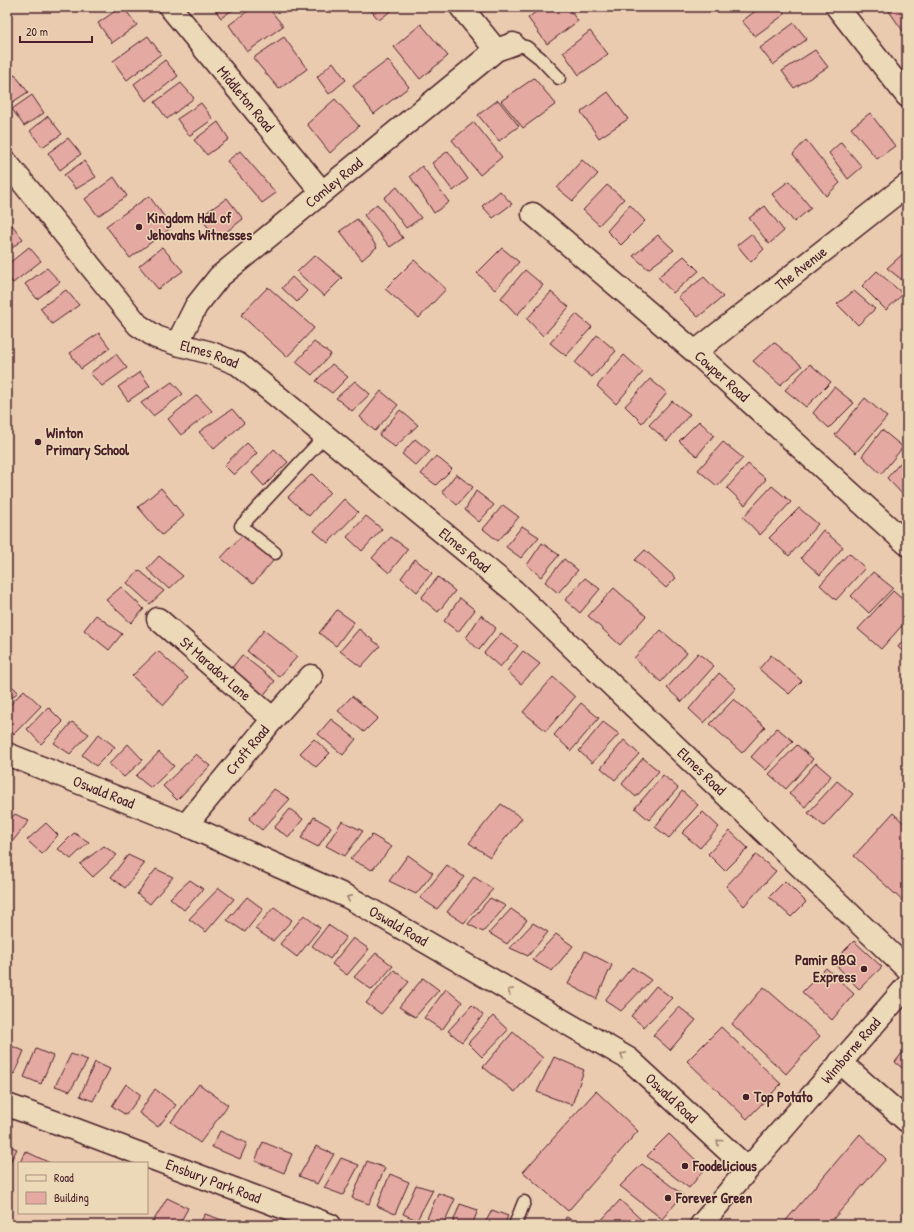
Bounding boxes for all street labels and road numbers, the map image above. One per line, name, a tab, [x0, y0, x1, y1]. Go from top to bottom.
street label: Middleton Road	[212, 61, 280, 136]
street label: Comley Road	[300, 152, 367, 212]
street label: The Avenue	[770, 241, 831, 295]
street label: Elmes Road	[178, 334, 242, 373]
street label: Cowper Road	[690, 345, 754, 406]
street label: Elmes Road	[435, 523, 495, 578]
street label: St Maradox Lane	[175, 632, 256, 705]
street label: Croft Road	[220, 720, 274, 779]
street label: Elmes Road	[673, 742, 731, 800]
street label: Oswald Road	[70, 770, 138, 814]
street label: Oswald Road	[365, 900, 432, 951]
street label: Wimborne Road	[816, 1012, 885, 1088]
street label: Oswald Road	[641, 1068, 703, 1128]
street label: Ensbury Park Road	[163, 1153, 264, 1208]

